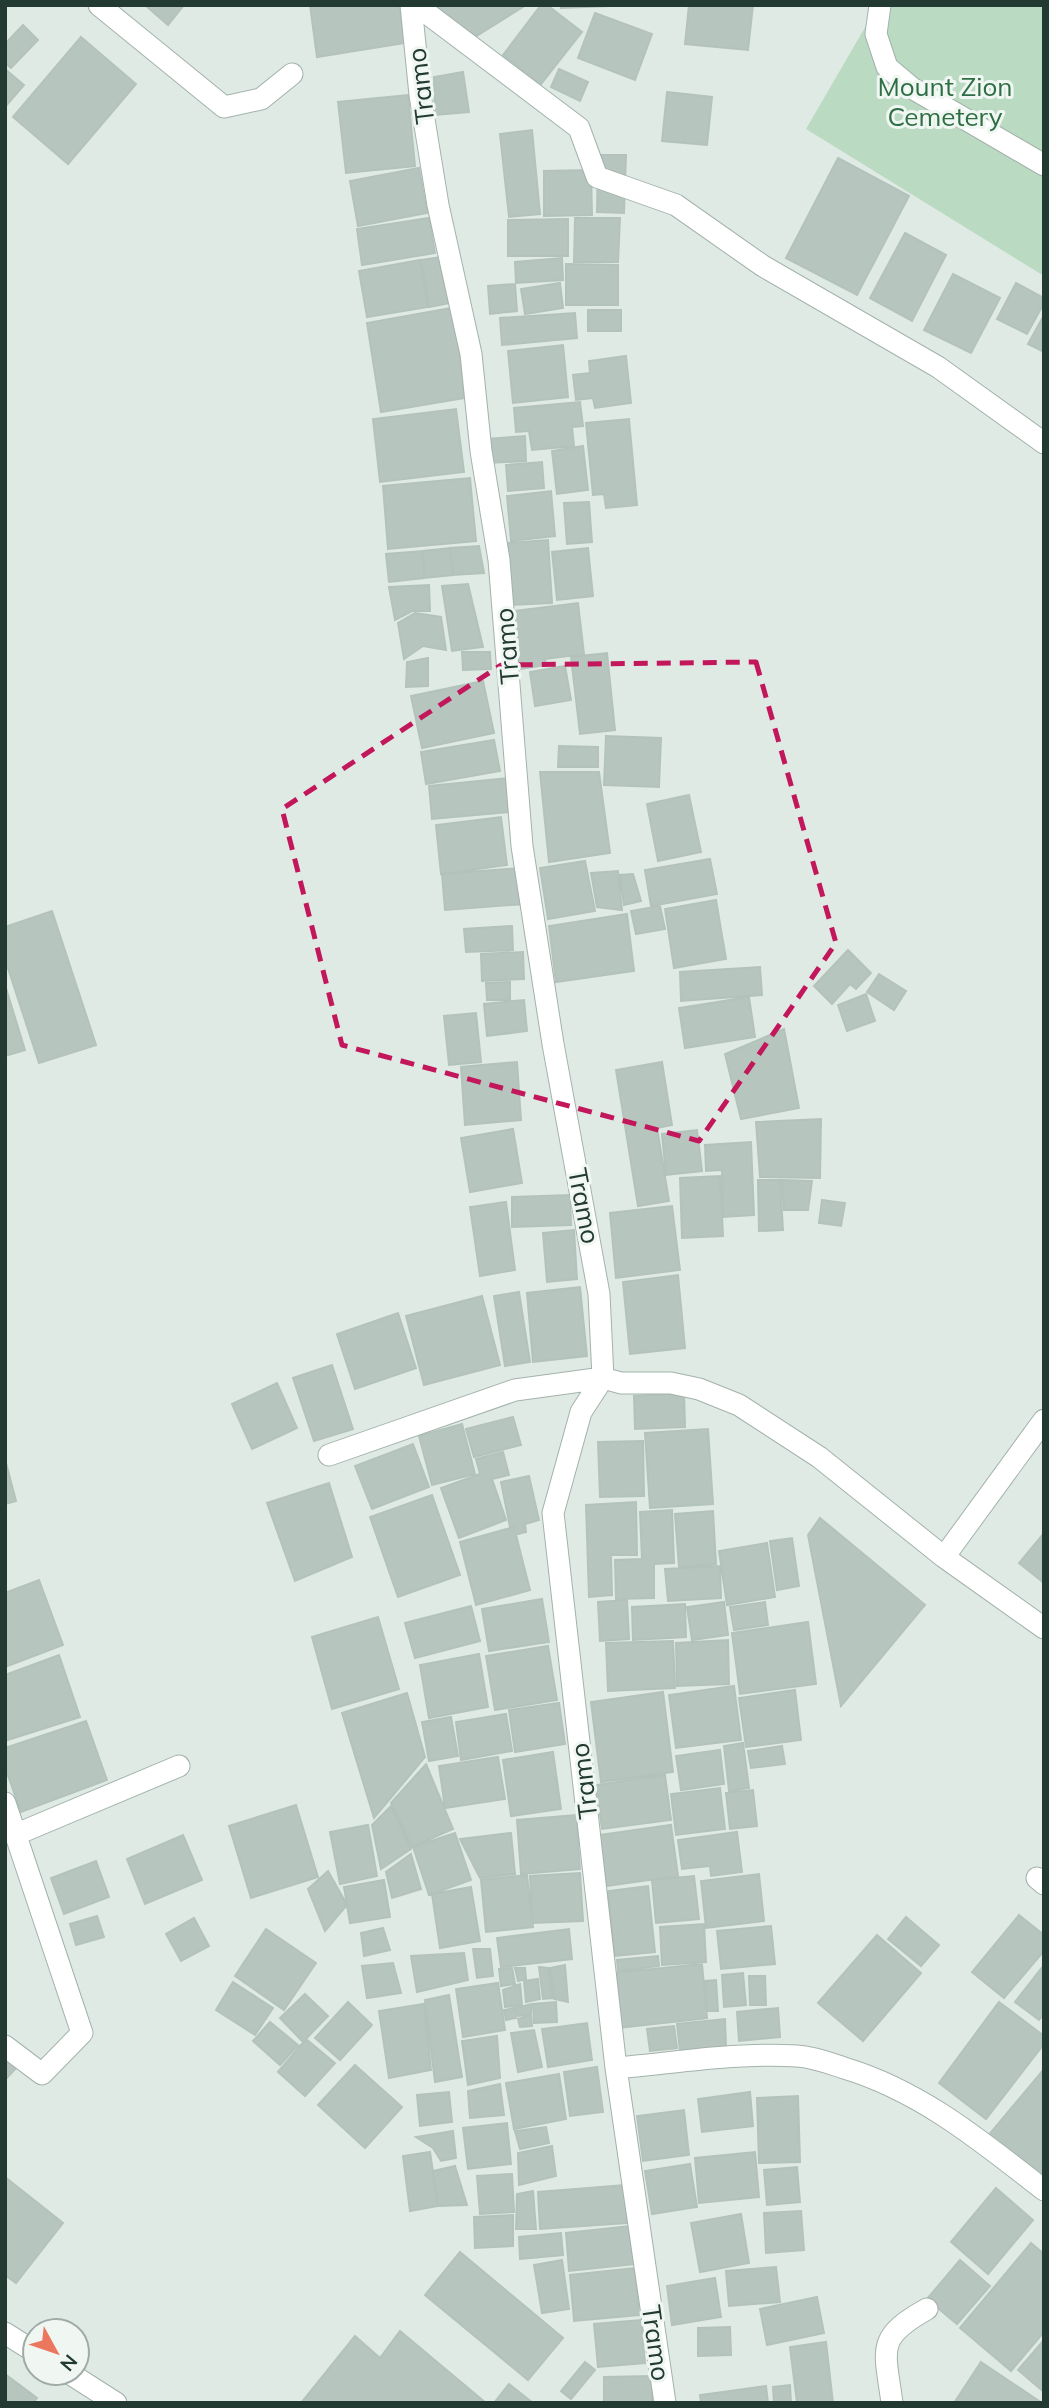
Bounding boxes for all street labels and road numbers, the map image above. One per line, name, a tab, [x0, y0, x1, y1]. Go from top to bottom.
street label: Tramo	[399, 46, 442, 126]
street label: Tramo	[487, 607, 526, 685]
street label: Tramo	[561, 1165, 608, 1247]
street label: Tramo	[562, 1741, 605, 1821]
street label: Tramo	[635, 2303, 678, 2383]

